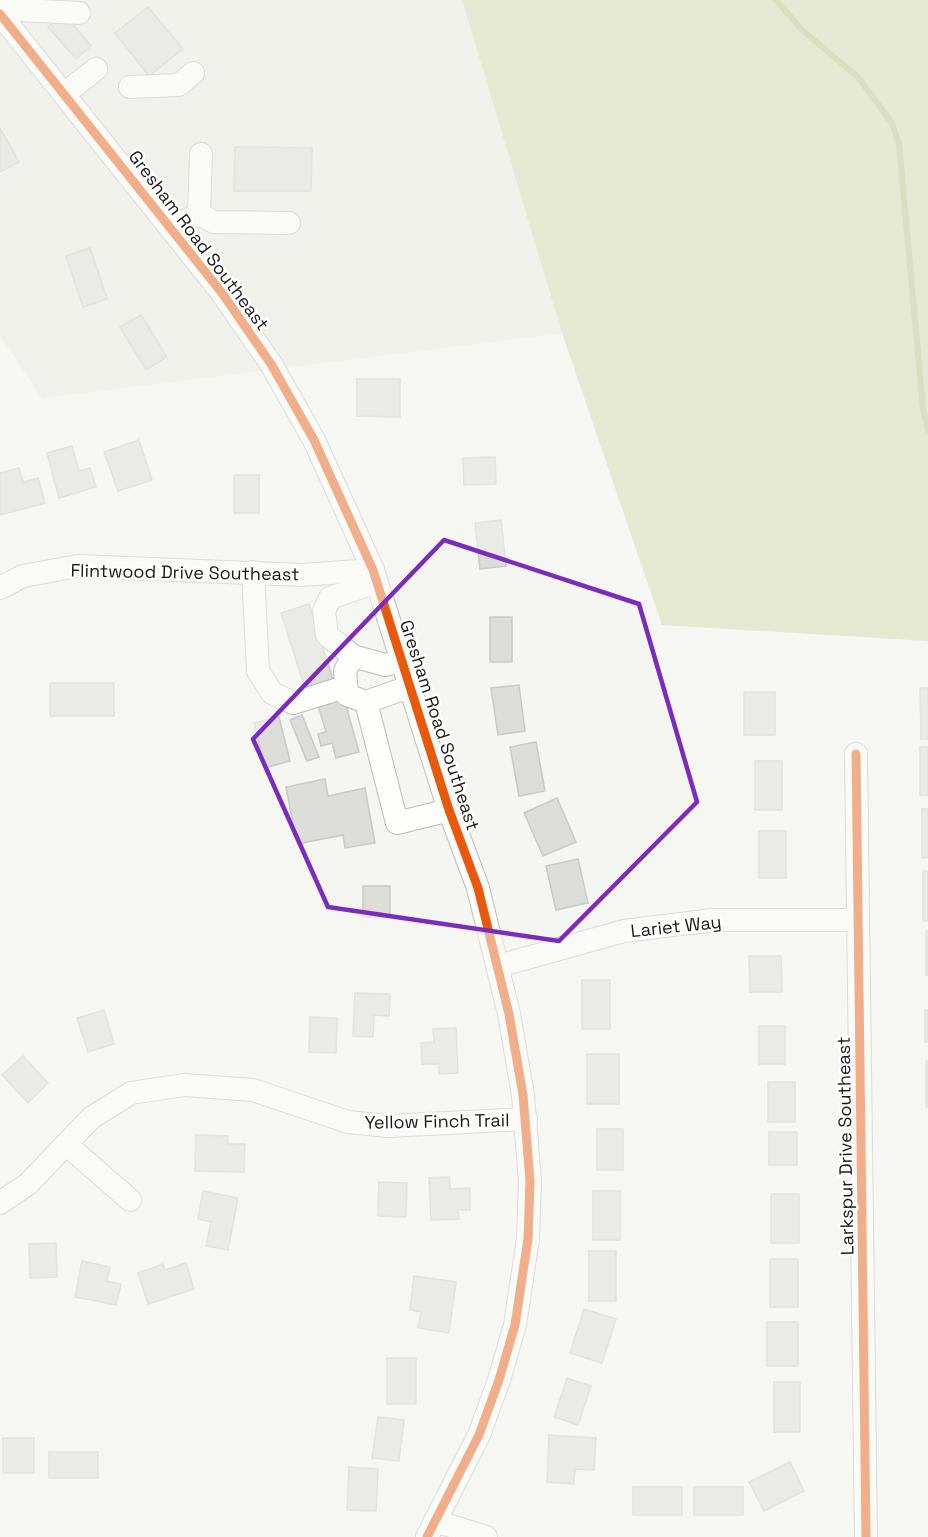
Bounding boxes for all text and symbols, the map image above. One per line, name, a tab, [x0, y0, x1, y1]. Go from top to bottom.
street label: Gresham Road Southeast	[124, 145, 274, 335]
street label: Flintwood Drive Southeast	[70, 559, 300, 585]
street label: Gresham Road Southeast	[395, 617, 485, 833]
street label: Lariet Way	[629, 910, 723, 942]
street label: Larkspur Drive Southeast	[832, 1036, 858, 1256]
street label: Yellow Finch Trail	[364, 1108, 510, 1134]

